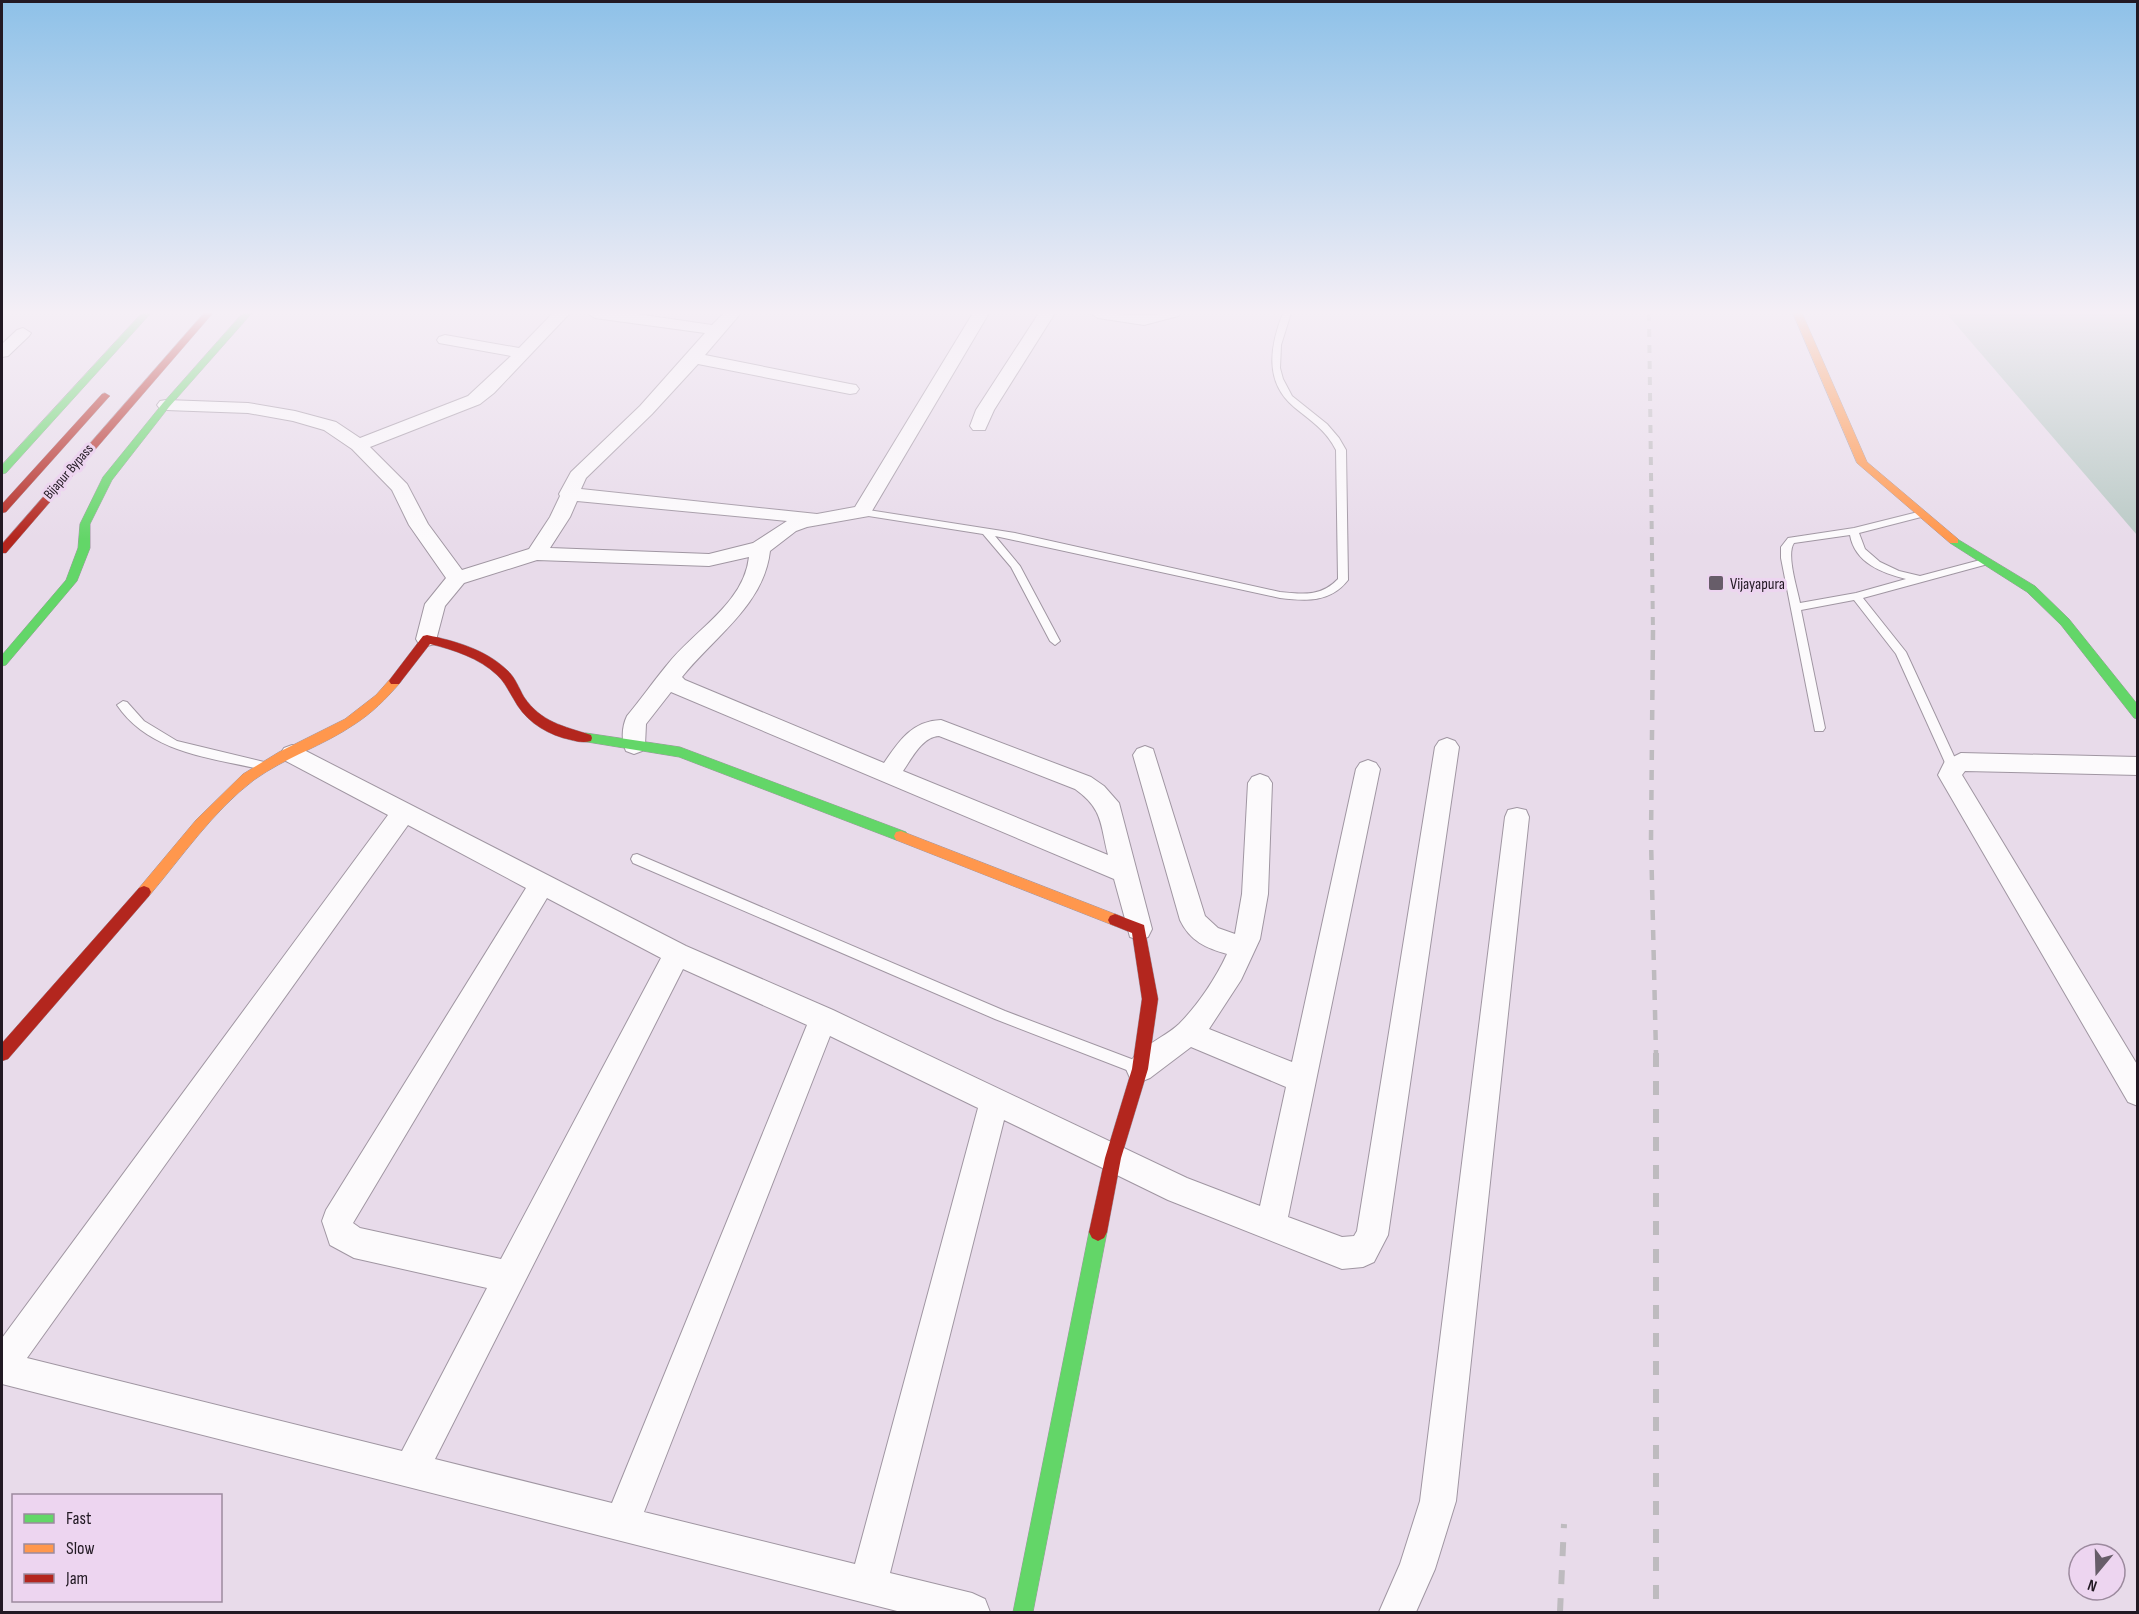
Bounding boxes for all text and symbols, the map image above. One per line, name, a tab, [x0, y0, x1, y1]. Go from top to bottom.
street label: Bijapur Bypass	[40, 440, 97, 502]
marker: Vijayapura	[1707, 574, 1725, 592]
place label: Vijayapura	[1730, 575, 1785, 594]
legend	[12, 1494, 222, 1602]
text: Fast	[66, 1508, 92, 1529]
text: Slow	[66, 1538, 95, 1559]
north arrow	[2067, 1542, 2127, 1602]
text: Jam	[65, 1568, 88, 1589]
text: N	[2085, 1574, 2100, 1595]

